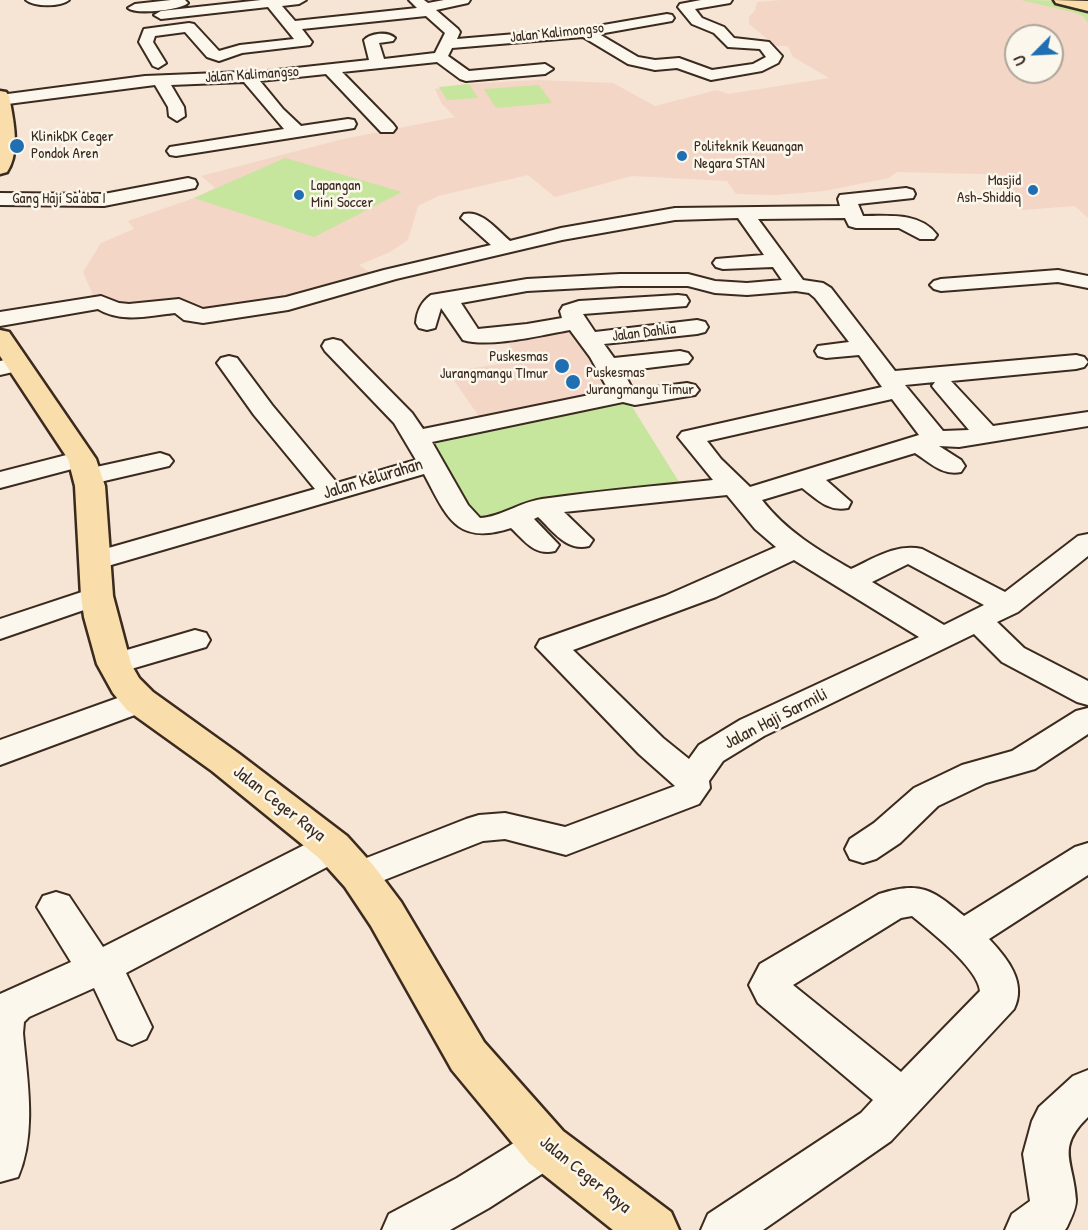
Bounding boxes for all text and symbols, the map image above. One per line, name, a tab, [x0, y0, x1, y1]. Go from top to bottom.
street label: Jalan Kalimongso	[509, 19, 605, 47]
north arrow	[1004, 24, 1064, 84]
text: U	[1008, 52, 1031, 69]
street label: Jalan Kalimangso	[205, 63, 299, 87]
place label: KlinikDK Ceger Pondok Aren	[31, 128, 114, 163]
marker: KlinikDK Ceger Pondok Aren	[8, 137, 26, 155]
place label: Politeknik Keuangan Negara STAN	[694, 138, 804, 173]
marker: Politeknik Keuangan Negara STAN	[675, 149, 689, 163]
place label: Masjid Ash-Shiddiq	[957, 172, 1021, 207]
place label: Lapangan Mini Soccer	[311, 177, 373, 212]
marker: Masjid Ash-Shiddiq	[1026, 183, 1040, 197]
marker: Lapangan Mini Soccer	[292, 188, 306, 202]
street label: Gang Haji Sa'aba I	[12, 190, 106, 208]
street label: Jalan Dahlia	[611, 320, 677, 346]
place label: Puskesmas Jurangmangu TImur	[440, 348, 548, 383]
marker: Puskesmas Jurangmangu TImur	[553, 357, 571, 375]
place label: Puskesmas Jurangmangu Timur	[586, 364, 694, 399]
marker: Puskesmas Jurangmangu Timur	[564, 373, 582, 391]
street label: Jalan Kelurahan	[321, 454, 425, 504]
street label: Jalan Haji Sarmili	[721, 684, 831, 754]
street label: Jalan Ceger Raya	[229, 761, 329, 847]
street label: Jalan Ceger Raya	[535, 1132, 635, 1218]

